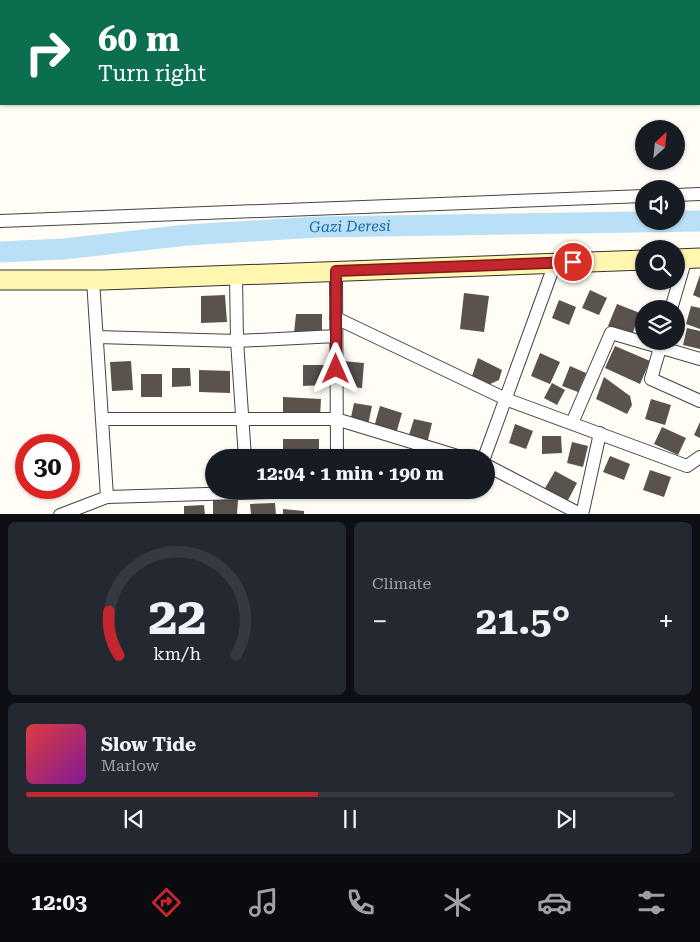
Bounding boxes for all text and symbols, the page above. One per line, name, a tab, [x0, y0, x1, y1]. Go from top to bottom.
text: 60 m	[98, 19, 180, 60]
icon: right	[15, 20, 80, 85]
text: Turn right	[98, 61, 206, 86]
north arrow	[635, 120, 685, 170]
map controls	[635, 120, 685, 350]
button: sound	[635, 180, 685, 230]
water label: Gazi Deresi	[309, 217, 391, 237]
button: search	[635, 240, 685, 290]
pin	[552, 241, 594, 283]
icon: arrive	[559, 248, 587, 276]
button: layers	[635, 300, 685, 350]
position arrow	[309, 342, 361, 394]
speed limit sign: 30	[15, 434, 80, 499]
text: 12:04 · 1 min · 190 m	[256, 462, 444, 485]
text: Climate	[372, 574, 431, 593]
text: 22	[148, 586, 206, 647]
text: 21.5°	[476, 599, 570, 643]
text: −	[372, 605, 388, 638]
text: +	[658, 605, 674, 638]
text: km/h	[153, 643, 201, 664]
text: Slow Tide	[101, 733, 196, 756]
text: Marlow	[101, 756, 159, 775]
icon: previous	[120, 805, 148, 833]
icon: pause	[336, 805, 364, 833]
icon: next	[552, 805, 580, 833]
icon: directions	[149, 885, 184, 920]
icon: music	[246, 885, 281, 920]
icon: phone	[343, 885, 378, 920]
icon: climate	[440, 885, 475, 920]
icon: car	[537, 885, 572, 920]
icon: filters	[634, 885, 669, 920]
text: 12:03	[31, 890, 87, 915]

